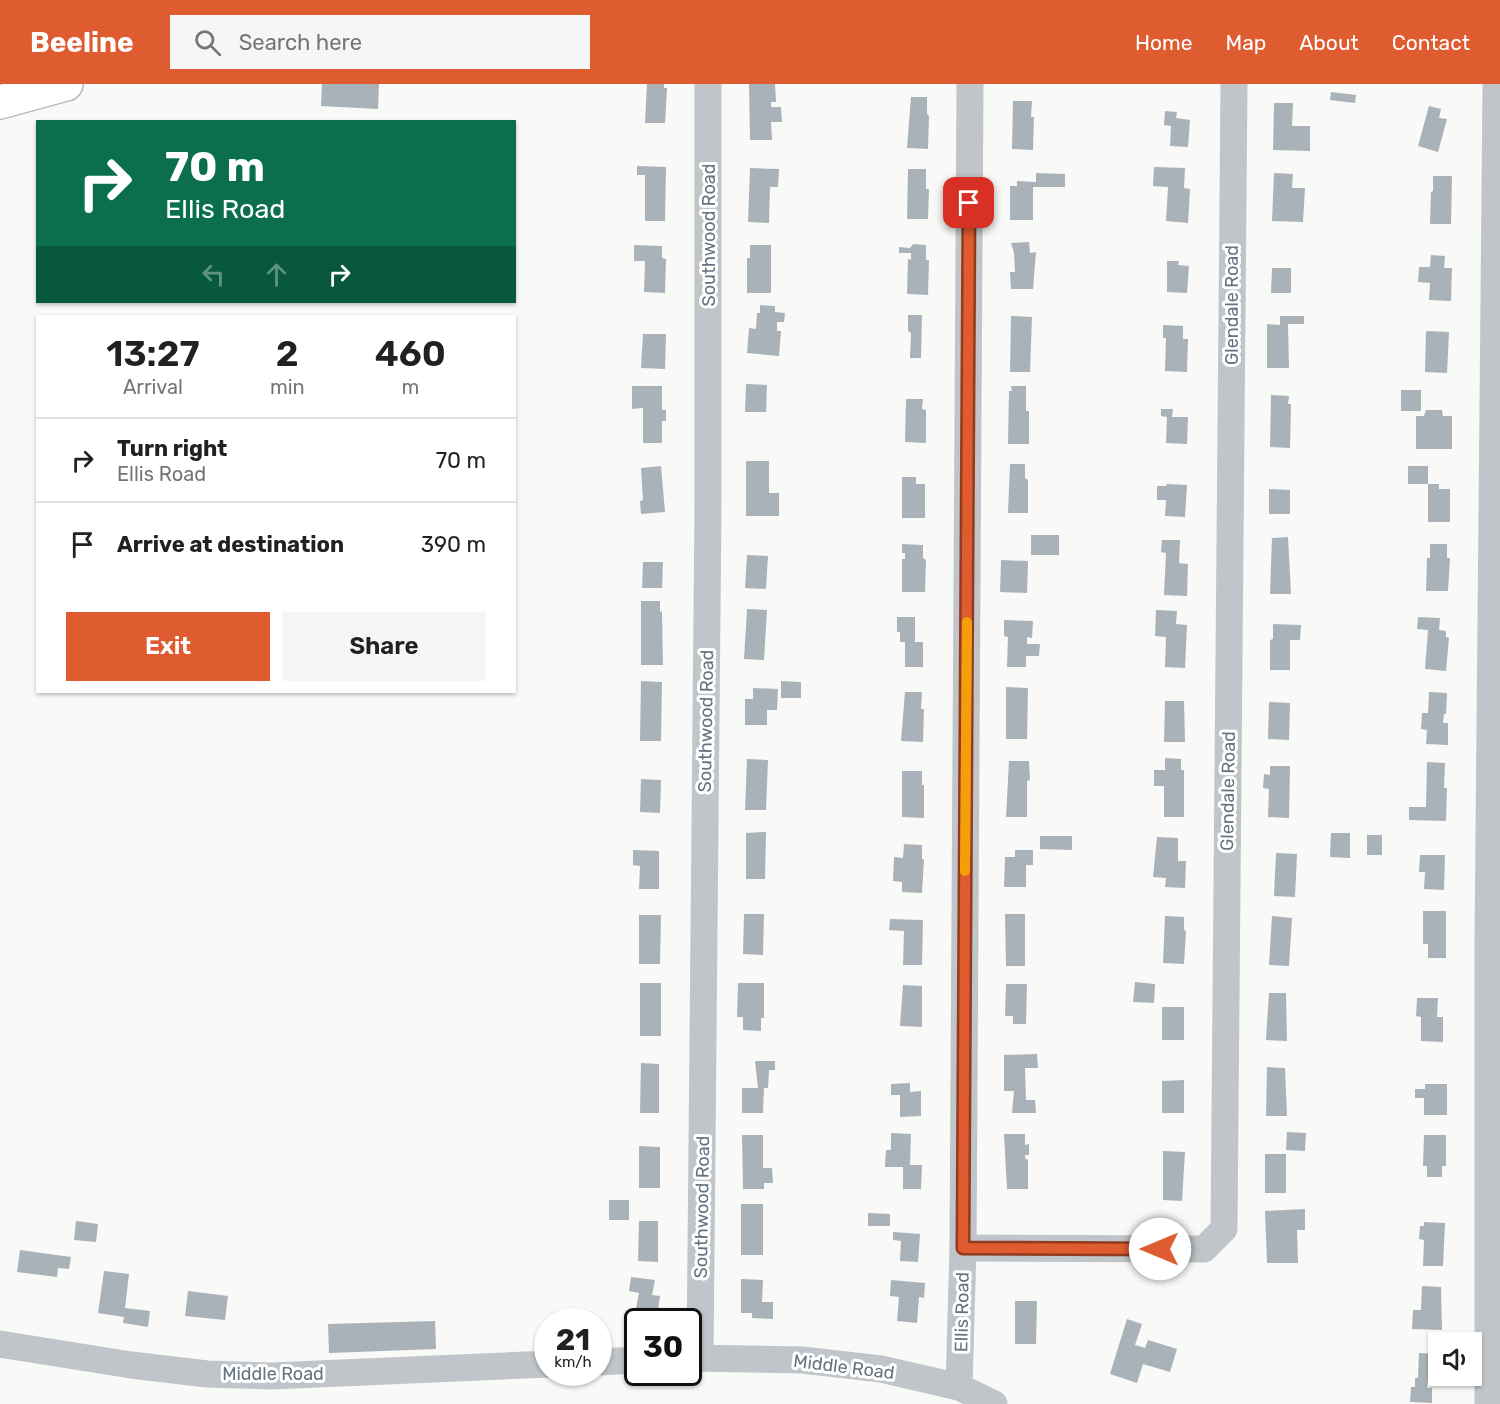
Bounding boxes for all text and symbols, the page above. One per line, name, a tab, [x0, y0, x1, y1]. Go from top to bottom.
search box	[170, 15, 590, 69]
text: Beeline	[30, 26, 134, 59]
icon: search	[191, 26, 224, 59]
text: Search here	[239, 29, 362, 56]
text: Home	[1135, 30, 1192, 55]
text: Map	[1225, 30, 1266, 55]
text: About	[1299, 30, 1359, 55]
text: Contact	[1392, 30, 1470, 55]
text: 70 m	[165, 142, 265, 192]
icon: right	[66, 144, 144, 222]
street label: Southwood Road	[698, 164, 720, 306]
pin	[943, 177, 994, 228]
icon: arrive	[952, 186, 985, 219]
text: Ellis Road	[165, 193, 285, 225]
street label: Glendale Road	[1221, 245, 1243, 365]
icon: left	[197, 258, 230, 291]
icon: ahead	[260, 258, 293, 291]
icon: right	[323, 258, 356, 291]
text: 13:27	[106, 332, 200, 375]
text: 2	[276, 332, 299, 375]
text: 460	[375, 332, 446, 375]
text: Arrival	[123, 375, 183, 399]
text: min	[270, 375, 305, 399]
text: m	[401, 375, 419, 399]
text: Turn right	[117, 435, 227, 462]
icon: right	[66, 444, 99, 477]
text: 70 m	[436, 447, 486, 474]
text: Ellis Road	[117, 462, 206, 486]
icon: arrive	[66, 528, 99, 561]
text: Arrive at destination	[117, 531, 344, 558]
text: 390 m	[421, 531, 486, 558]
button: Exit	[66, 612, 270, 681]
button: Share	[282, 612, 486, 681]
street label: Southwood Road	[694, 649, 718, 793]
street label: Glendale Road	[1216, 731, 1240, 851]
street label: Southwood Road	[690, 1135, 714, 1279]
position arrow	[1128, 1217, 1192, 1281]
street label: Ellis Road	[950, 1272, 974, 1352]
speed limit sign: 30	[624, 1308, 702, 1386]
text: 21	[556, 1322, 590, 1358]
map controls	[1428, 1332, 1482, 1386]
button: sound	[1428, 1332, 1482, 1386]
street label: Middle Road	[792, 1350, 896, 1384]
text: km/h	[554, 1353, 592, 1371]
street label: Middle Road	[222, 1363, 324, 1385]

